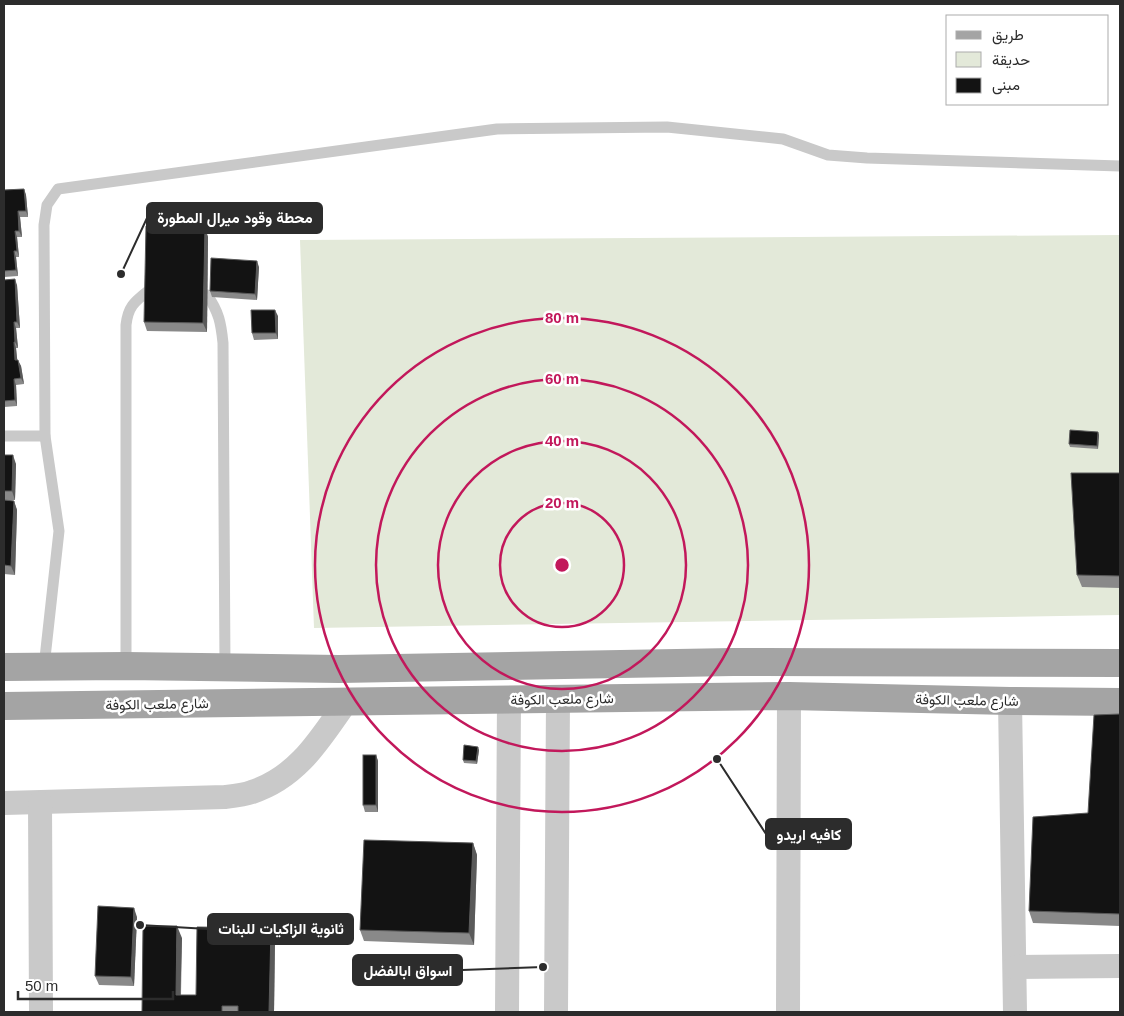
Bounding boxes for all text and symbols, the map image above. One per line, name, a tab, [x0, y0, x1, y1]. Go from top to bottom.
legend	[946, 15, 1109, 105]
text: طريق	[992, 26, 1024, 45]
text: حديقة	[992, 51, 1030, 69]
text: مبنى	[992, 76, 1020, 95]
callout: محطة وقود ميرال المطورة	[147, 203, 322, 233]
text: محطة وقود ميرال المطورة	[157, 209, 313, 227]
text: 80 m	[545, 309, 579, 326]
text: 60 m	[545, 370, 579, 387]
text: 40 m	[545, 432, 579, 449]
text: 20 m	[545, 494, 579, 511]
centre of rings	[553, 556, 571, 574]
street label: شارع ملعب الكوفة	[510, 690, 614, 711]
street label: شارع ملعب الكوفة	[915, 691, 1019, 712]
street label: شارع ملعب الكوفة	[105, 695, 209, 716]
callout: كافيه اريدو	[766, 819, 851, 849]
text: كافيه اريدو	[777, 826, 842, 844]
callout: ثانوية الزاكيات للبنات	[208, 914, 353, 944]
text: ثانوية الزاكيات للبنات	[218, 920, 344, 938]
callout: اسواق ابالفضل	[353, 955, 462, 985]
text: اسواق ابالفضل	[363, 962, 453, 980]
scale bar	[18, 968, 172, 1000]
text: 50 m	[25, 977, 58, 994]

